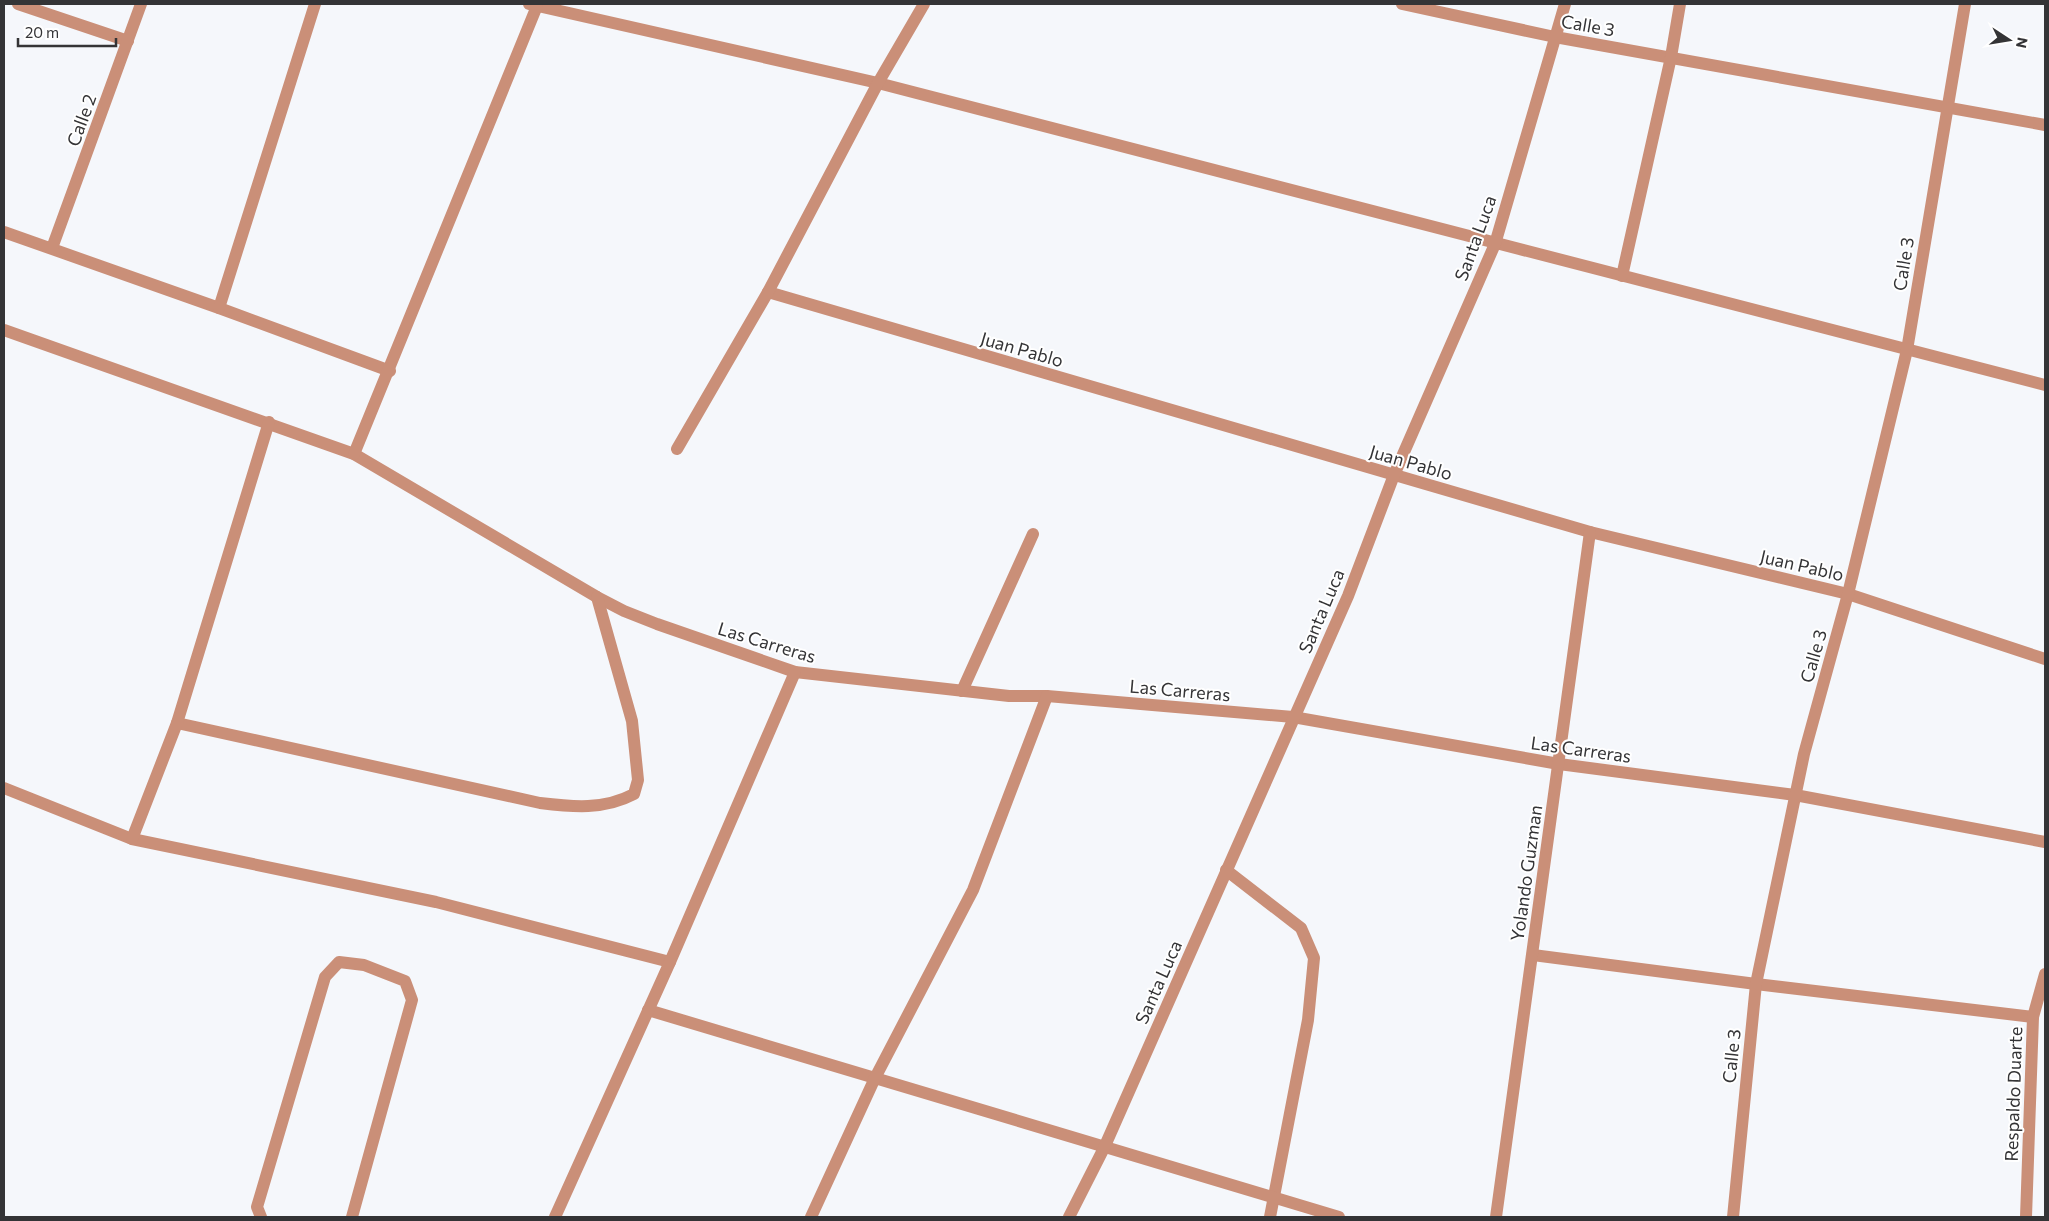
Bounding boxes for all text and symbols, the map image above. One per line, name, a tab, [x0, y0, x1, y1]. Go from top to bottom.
street label: Calle 3	[1559, 9, 1617, 41]
scale bar	[18, 15, 115, 47]
north arrow	[1984, 15, 2034, 65]
text: 20 m	[25, 23, 59, 41]
text: N	[2013, 36, 2032, 50]
street label: Calle 2	[61, 91, 101, 149]
street label: Santa Luca	[1449, 192, 1501, 284]
street label: Calle 3	[1888, 236, 1918, 292]
street label: Juan Pablo	[978, 327, 1066, 371]
street label: Juan Pablo	[1367, 440, 1455, 484]
street label: Juan Pablo	[1758, 545, 1846, 585]
street label: Santa Luca	[1293, 566, 1349, 656]
street label: Las Carreras	[715, 617, 819, 667]
street label: Calle 3	[1795, 627, 1831, 685]
street label: Las Carreras	[1129, 675, 1231, 705]
street label: Las Carreras	[1529, 731, 1633, 767]
street label: Yolando Guzman	[1506, 803, 1546, 943]
street label: Santa Luca	[1130, 937, 1186, 1027]
street label: Respaldo Duarte	[2000, 1026, 2026, 1162]
street label: Calle 3	[1717, 1028, 1745, 1084]

